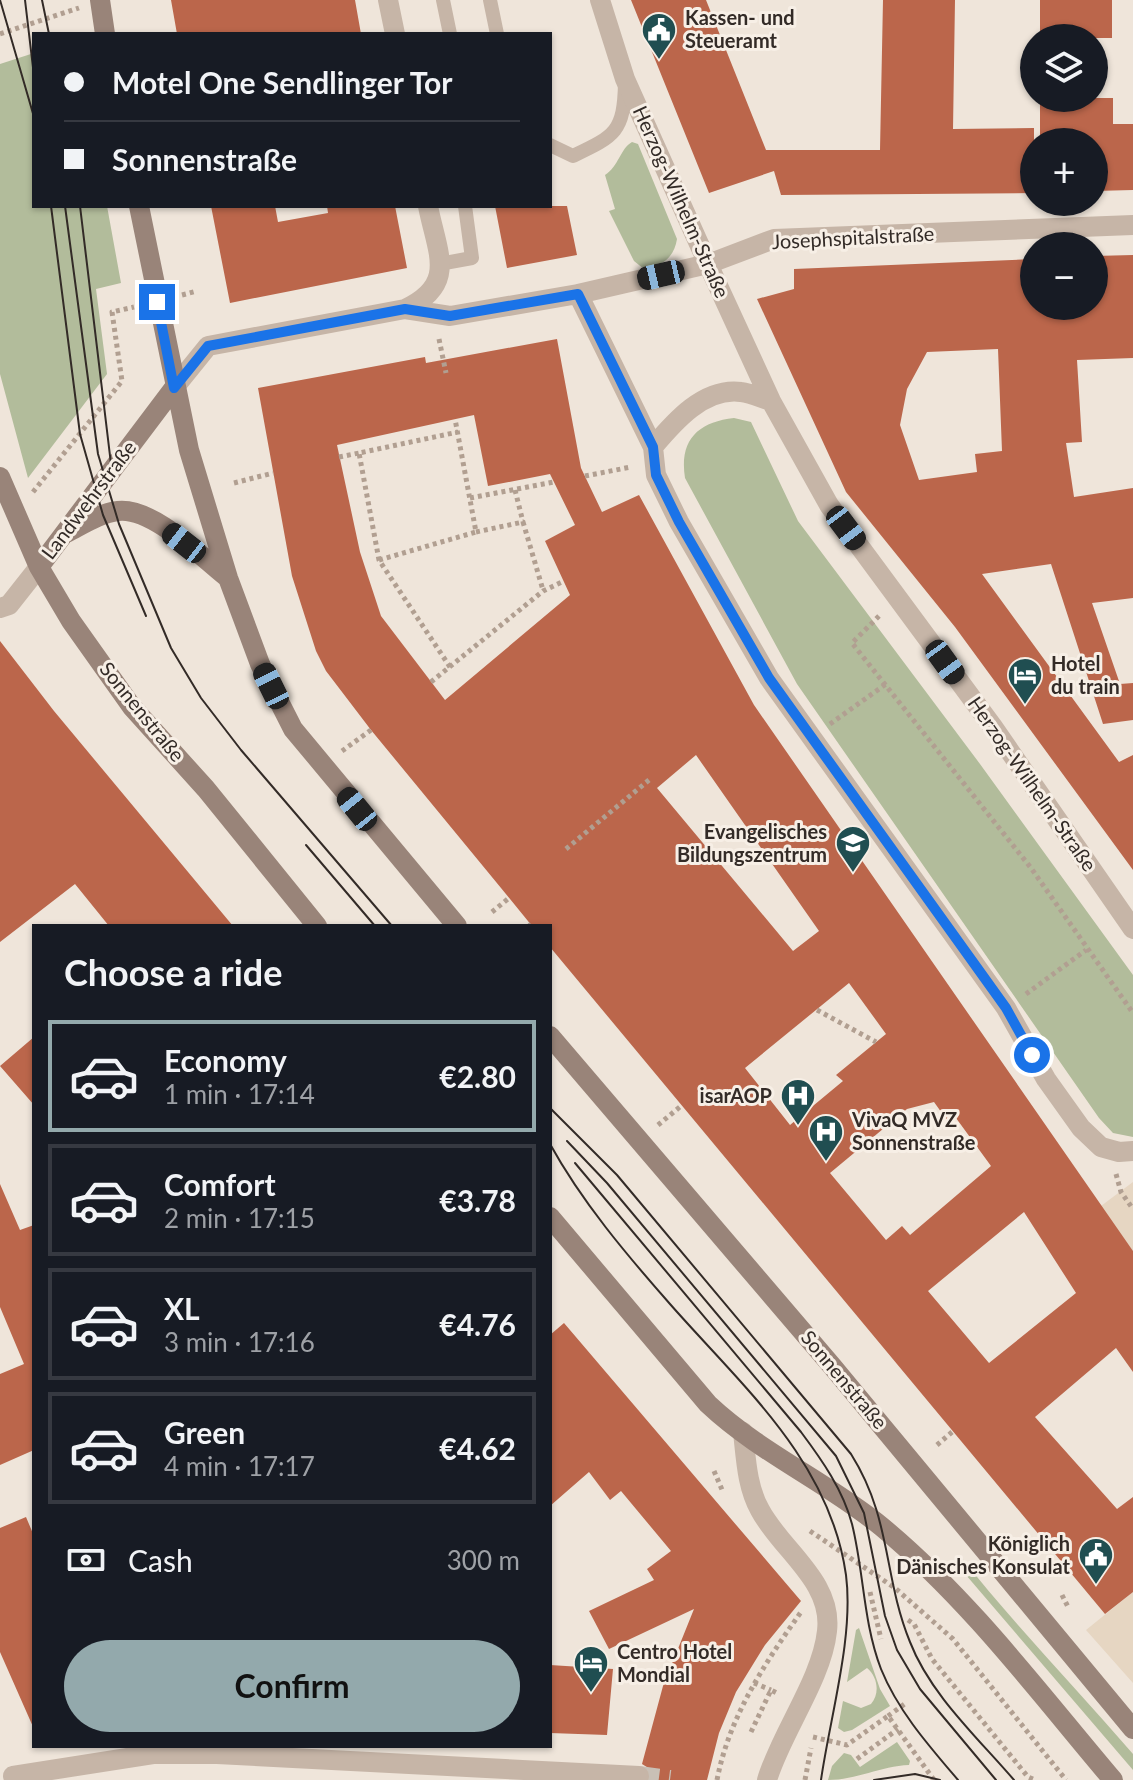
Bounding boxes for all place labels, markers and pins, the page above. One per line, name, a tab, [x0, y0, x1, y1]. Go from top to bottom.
place label: Kassen- und Steueramt	[685, 5, 795, 52]
public building icon: Kassen- und Steueramt	[640, 11, 678, 61]
place label: Hotel du train	[1051, 651, 1120, 698]
hotel icon: Hotel du train	[1006, 656, 1044, 706]
place label: Evangelisches Bildungszentrum	[677, 819, 827, 866]
school or university icon: Evangelisches Bildungszentrum	[834, 824, 872, 874]
hospital icon: isarAOP	[779, 1077, 817, 1127]
place label: isarAOP	[700, 1083, 772, 1107]
place label: VivaQ MVZ Sonnenstraße	[851, 1107, 976, 1154]
hospital icon: VivaQ MVZ Sonnenstraße	[807, 1113, 845, 1163]
place label: Königlich Dänisches Konsulat	[896, 1531, 1071, 1578]
public building icon: Königlich Dänisches Konsulat	[1077, 1536, 1115, 1586]
place label: Centro Hotel Mondial	[617, 1639, 732, 1686]
hotel icon: Centro Hotel Mondial	[572, 1644, 610, 1694]

